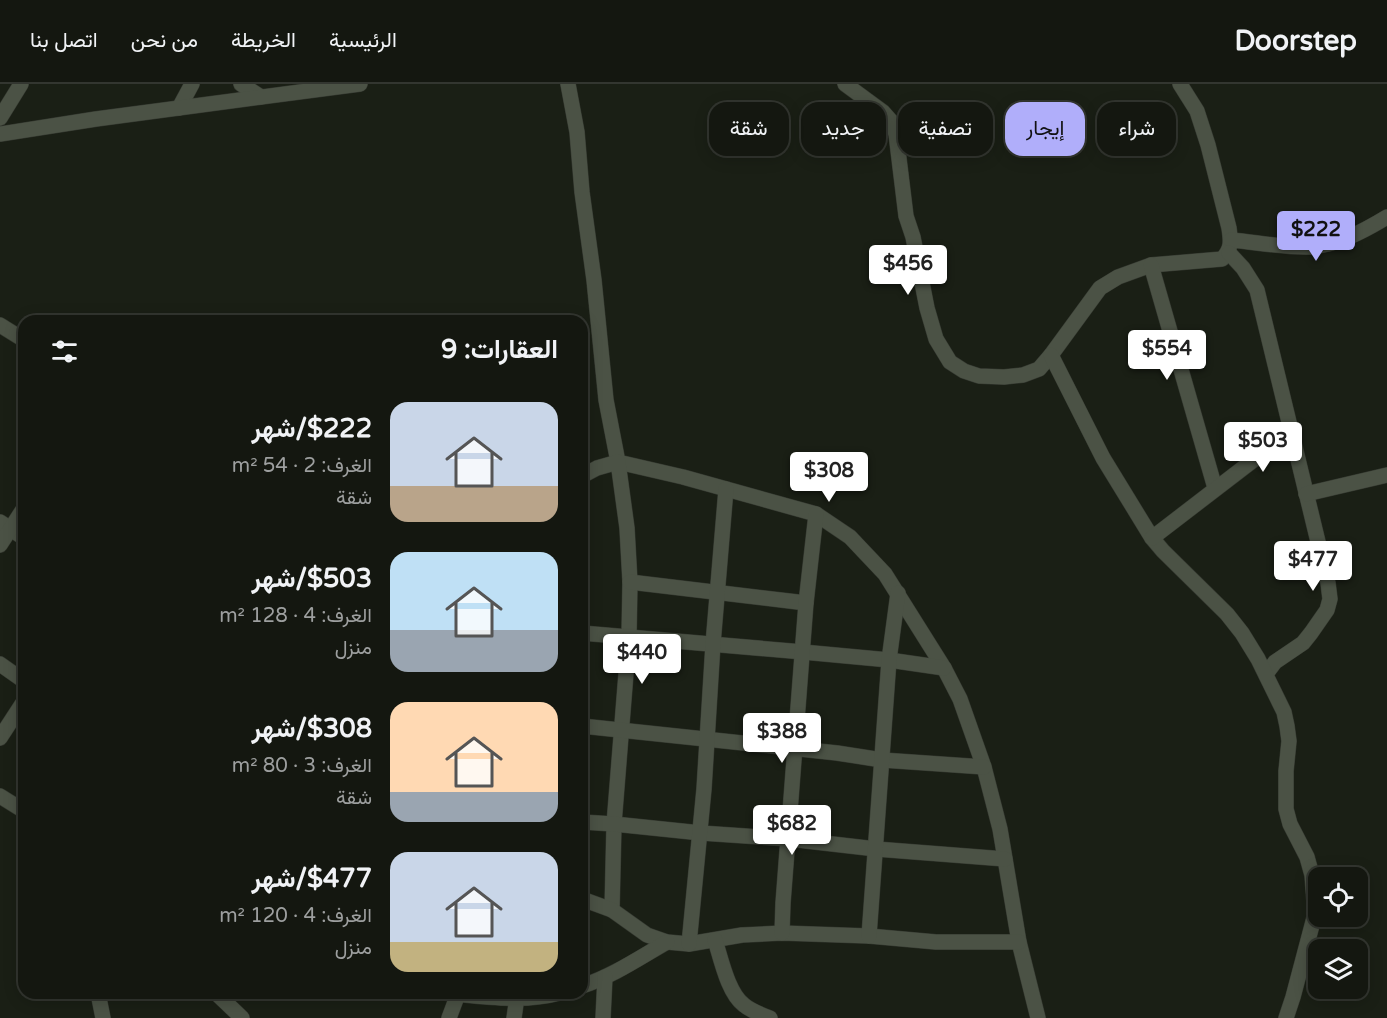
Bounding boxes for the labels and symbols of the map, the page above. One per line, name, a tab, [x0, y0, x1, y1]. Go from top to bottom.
pin: $222	[1280, 211, 1352, 262]
pin: $456	[872, 245, 944, 296]
pin: $554	[1131, 330, 1203, 381]
pin: $503	[1227, 422, 1299, 473]
pin: $308	[793, 452, 865, 503]
pin: $477	[1277, 541, 1349, 592]
pin: $440	[606, 634, 678, 685]
pin: $388	[746, 713, 818, 764]
pin: $682	[756, 805, 828, 856]

